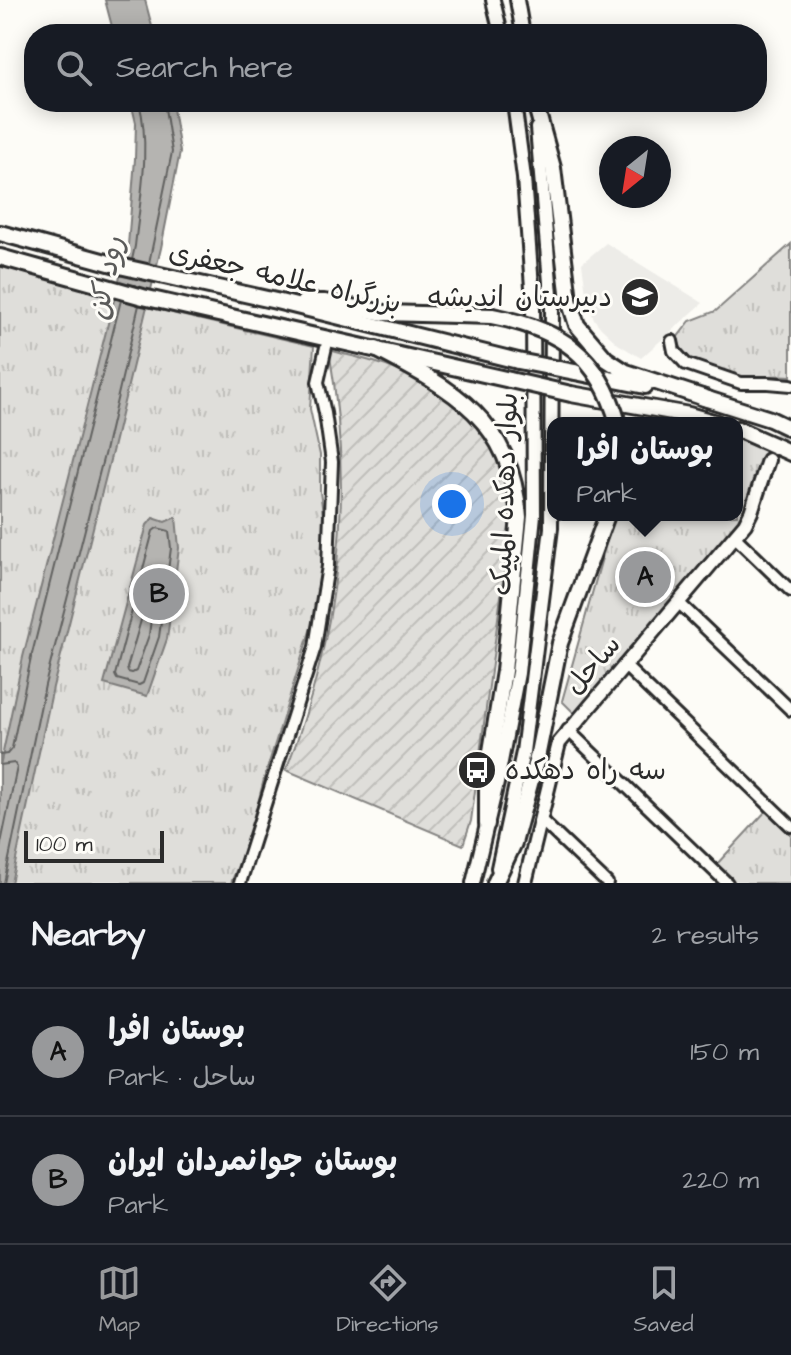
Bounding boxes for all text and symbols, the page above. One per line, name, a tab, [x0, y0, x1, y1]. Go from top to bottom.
search box	[24, 24, 767, 112]
icon: search	[52, 46, 96, 90]
text: Search here	[116, 47, 293, 89]
north arrow	[599, 136, 671, 208]
water label: رود کن	[77, 232, 135, 324]
street label: بزرگراه علامه جعفری	[165, 232, 405, 324]
school or university icon: دبیرستان اندیشه	[619, 276, 661, 318]
place label: دبیرستان اندیشه	[427, 278, 612, 317]
street label: بلوار دهکده المپیک	[482, 392, 528, 596]
popup	[547, 417, 743, 521]
text: بوستان افرا	[577, 429, 713, 471]
text: Park	[577, 476, 637, 512]
your location	[432, 484, 472, 524]
pin: A	[619, 547, 671, 607]
pin: B	[133, 564, 185, 624]
street label: ساحل	[556, 627, 630, 703]
bus stop icon: سه راه دهکده	[456, 749, 498, 791]
place label: سه راه دهکده	[505, 751, 666, 790]
scale bar	[24, 827, 164, 863]
text: 100 m	[36, 829, 93, 860]
text: Nearby	[32, 911, 146, 959]
text: 2 results	[651, 917, 759, 953]
text: بوستان افرا	[108, 1009, 245, 1051]
text: A	[50, 1034, 66, 1070]
text: 150 m	[690, 1034, 759, 1070]
text: Park · ساحل	[108, 1059, 256, 1095]
text: بوستان جوانمردان ایران	[108, 1140, 398, 1182]
text: B	[49, 1162, 67, 1198]
text: 220 m	[682, 1162, 759, 1198]
text: Park	[108, 1187, 168, 1223]
tab: Map	[97, 1261, 141, 1340]
tab: Directions	[336, 1261, 439, 1340]
tab: Saved	[634, 1261, 694, 1340]

